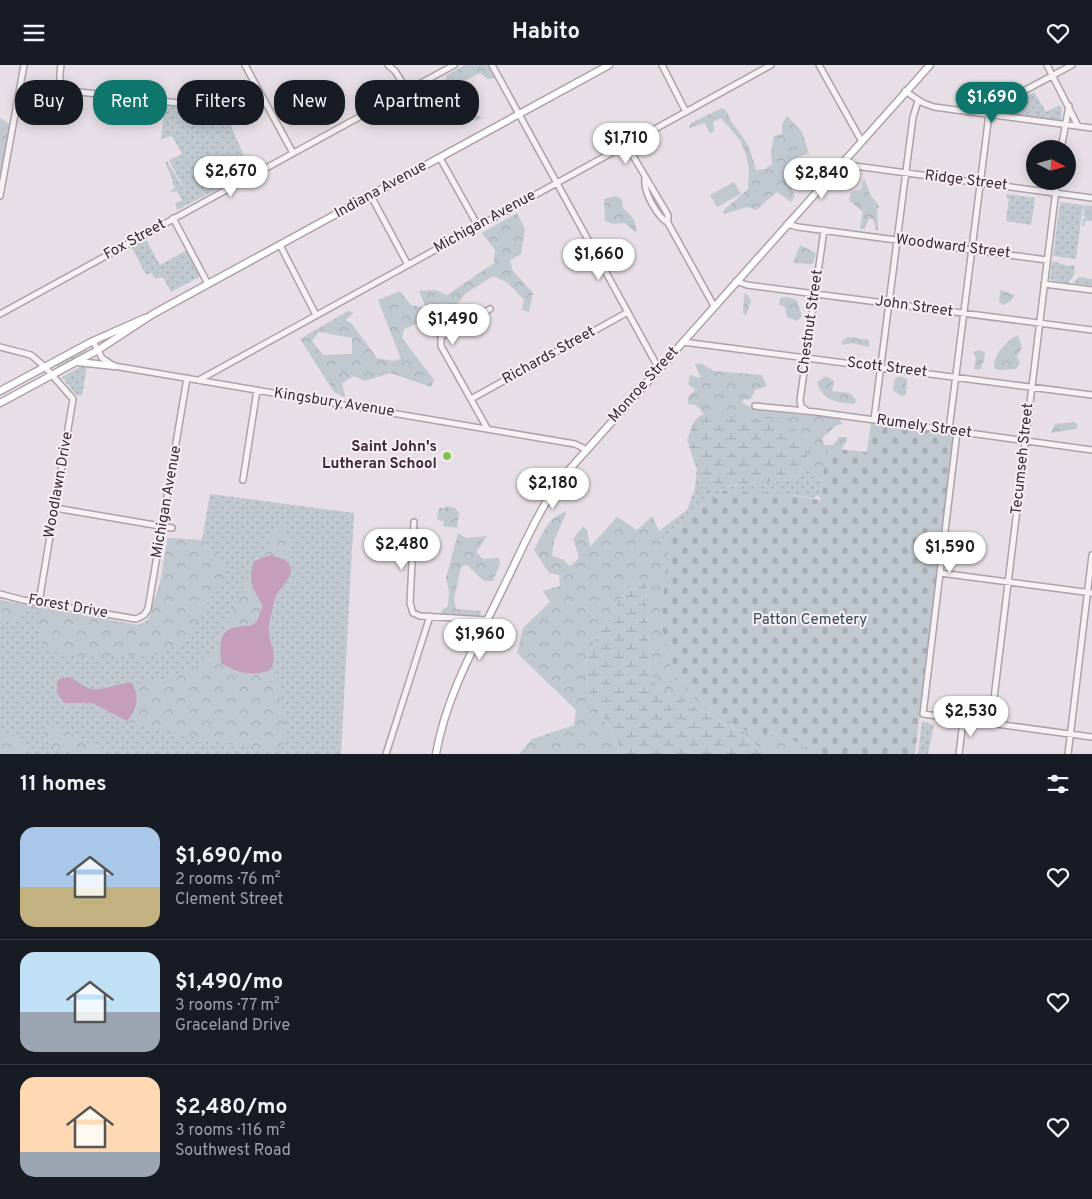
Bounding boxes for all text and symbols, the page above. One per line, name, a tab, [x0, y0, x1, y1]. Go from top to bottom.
icon: menu	[20, 19, 48, 47]
text: Habito	[512, 19, 580, 46]
icon: heart	[1044, 19, 1072, 47]
chip: Buy	[15, 80, 83, 125]
chip: Rent	[93, 80, 167, 125]
chip: Filters	[177, 80, 264, 125]
chip: New	[274, 80, 345, 125]
chip: Apartment	[355, 80, 479, 125]
pin: $1,690	[951, 82, 1033, 124]
text: $1,690	[967, 88, 1017, 108]
pin: $1,710	[585, 123, 667, 165]
text: $1,710	[604, 129, 648, 149]
north arrow	[1026, 140, 1076, 190]
map controls	[1026, 140, 1076, 190]
pin: $2,670	[190, 155, 272, 198]
street label: Indiana Avenue	[331, 157, 431, 223]
pin: $2,840	[781, 157, 863, 200]
text: $2,670	[205, 162, 257, 182]
text: $2,840	[795, 164, 849, 184]
street label: Ridge Street	[923, 166, 1009, 196]
street label: Michigan Avenue	[431, 186, 539, 258]
street label: Fox Street	[101, 215, 169, 265]
street label: Woodward Street	[895, 231, 1011, 263]
pin: $1,660	[558, 239, 640, 281]
text: $1,660	[574, 245, 624, 265]
street label: Chestnut Street	[794, 268, 828, 376]
street label: John Street	[874, 292, 954, 322]
pin: $1,490	[412, 303, 494, 346]
text: $1,490	[428, 310, 478, 330]
street label: Richards Street	[499, 323, 599, 389]
street label: Monroe Street	[605, 343, 683, 427]
street label: Scott Street	[846, 354, 928, 382]
street label: Kingsbury Avenue	[272, 384, 396, 422]
street label: Tecumseh Street	[1008, 402, 1038, 516]
street label: Rumely Street	[875, 411, 973, 443]
street label: Woodlawn Drive	[40, 430, 78, 540]
place label: Saint John's Lutheran School	[322, 438, 437, 474]
street label: Michigan Avenue	[148, 444, 186, 560]
marker: Saint John's Lutheran School	[441, 450, 453, 462]
pin: $2,180	[512, 467, 594, 510]
text: $2,180	[528, 474, 578, 494]
pin: $2,480	[361, 529, 443, 571]
pin: $1,590	[909, 531, 991, 574]
text: $2,480	[375, 535, 429, 555]
text: $1,590	[925, 538, 975, 558]
street label: Forest Drive	[27, 591, 109, 623]
park label: Patton Cemetery	[753, 611, 867, 630]
pin: $1,960	[439, 619, 521, 661]
text: $1,960	[455, 625, 505, 645]
pin: $2,530	[930, 695, 1012, 738]
text: $2,530	[944, 702, 998, 722]
icon: filters	[1044, 770, 1072, 798]
text: 11 homes	[20, 771, 107, 798]
text: $1,690/mo	[175, 843, 283, 870]
icon: home	[60, 847, 120, 907]
icon: heart	[1044, 863, 1072, 891]
text: 2 rooms · 76 m²	[175, 870, 281, 890]
text: Clement Street	[175, 890, 284, 910]
text: $1,490/mo	[175, 969, 283, 996]
icon: home	[60, 972, 120, 1032]
icon: heart	[1044, 988, 1072, 1016]
text: 3 rooms · 77 m²	[175, 996, 280, 1016]
text: Graceland Drive	[175, 1016, 290, 1036]
text: $2,480/mo	[175, 1094, 287, 1121]
icon: home	[60, 1097, 120, 1157]
icon: heart	[1044, 1113, 1072, 1141]
text: 3 rooms · 116 m²	[175, 1121, 285, 1141]
text: Southwest Road	[175, 1141, 291, 1161]

